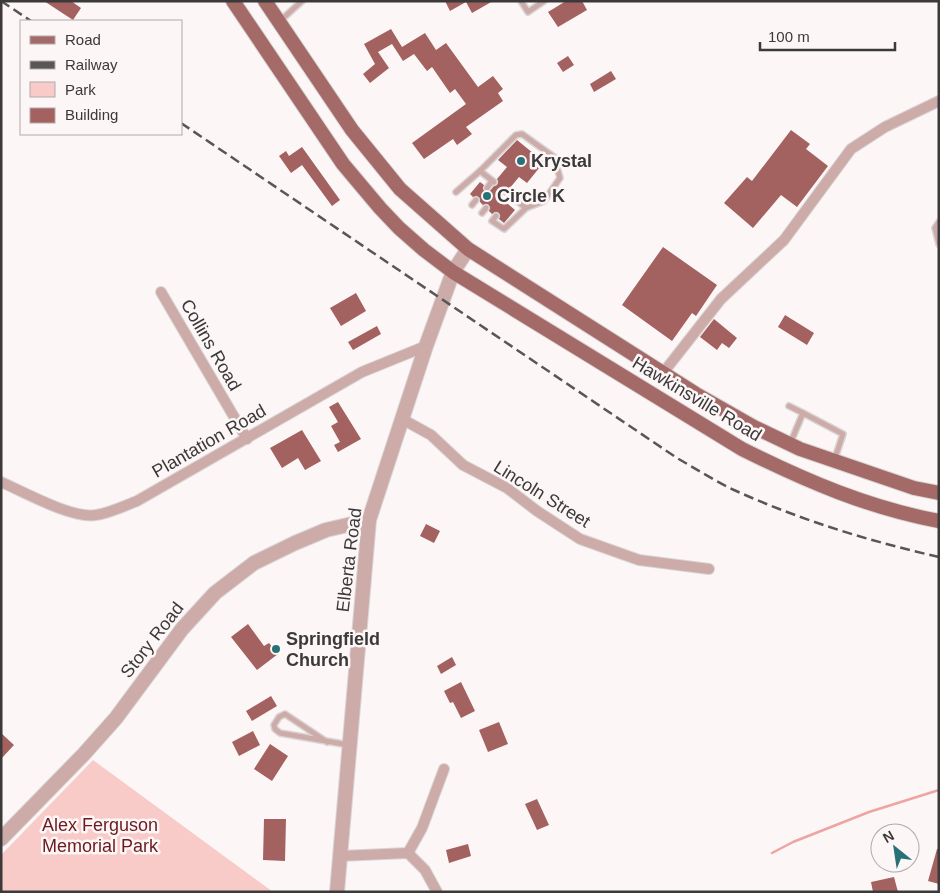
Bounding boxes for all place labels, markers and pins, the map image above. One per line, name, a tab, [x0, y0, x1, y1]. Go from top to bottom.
place label: Krystal	[531, 151, 592, 171]
marker: Krystal	[515, 155, 527, 167]
place label: Circle K	[497, 186, 565, 206]
marker: Circle K	[481, 190, 493, 202]
place label: Springfield Church	[286, 629, 380, 670]
marker: Springfield Church	[270, 643, 282, 655]

